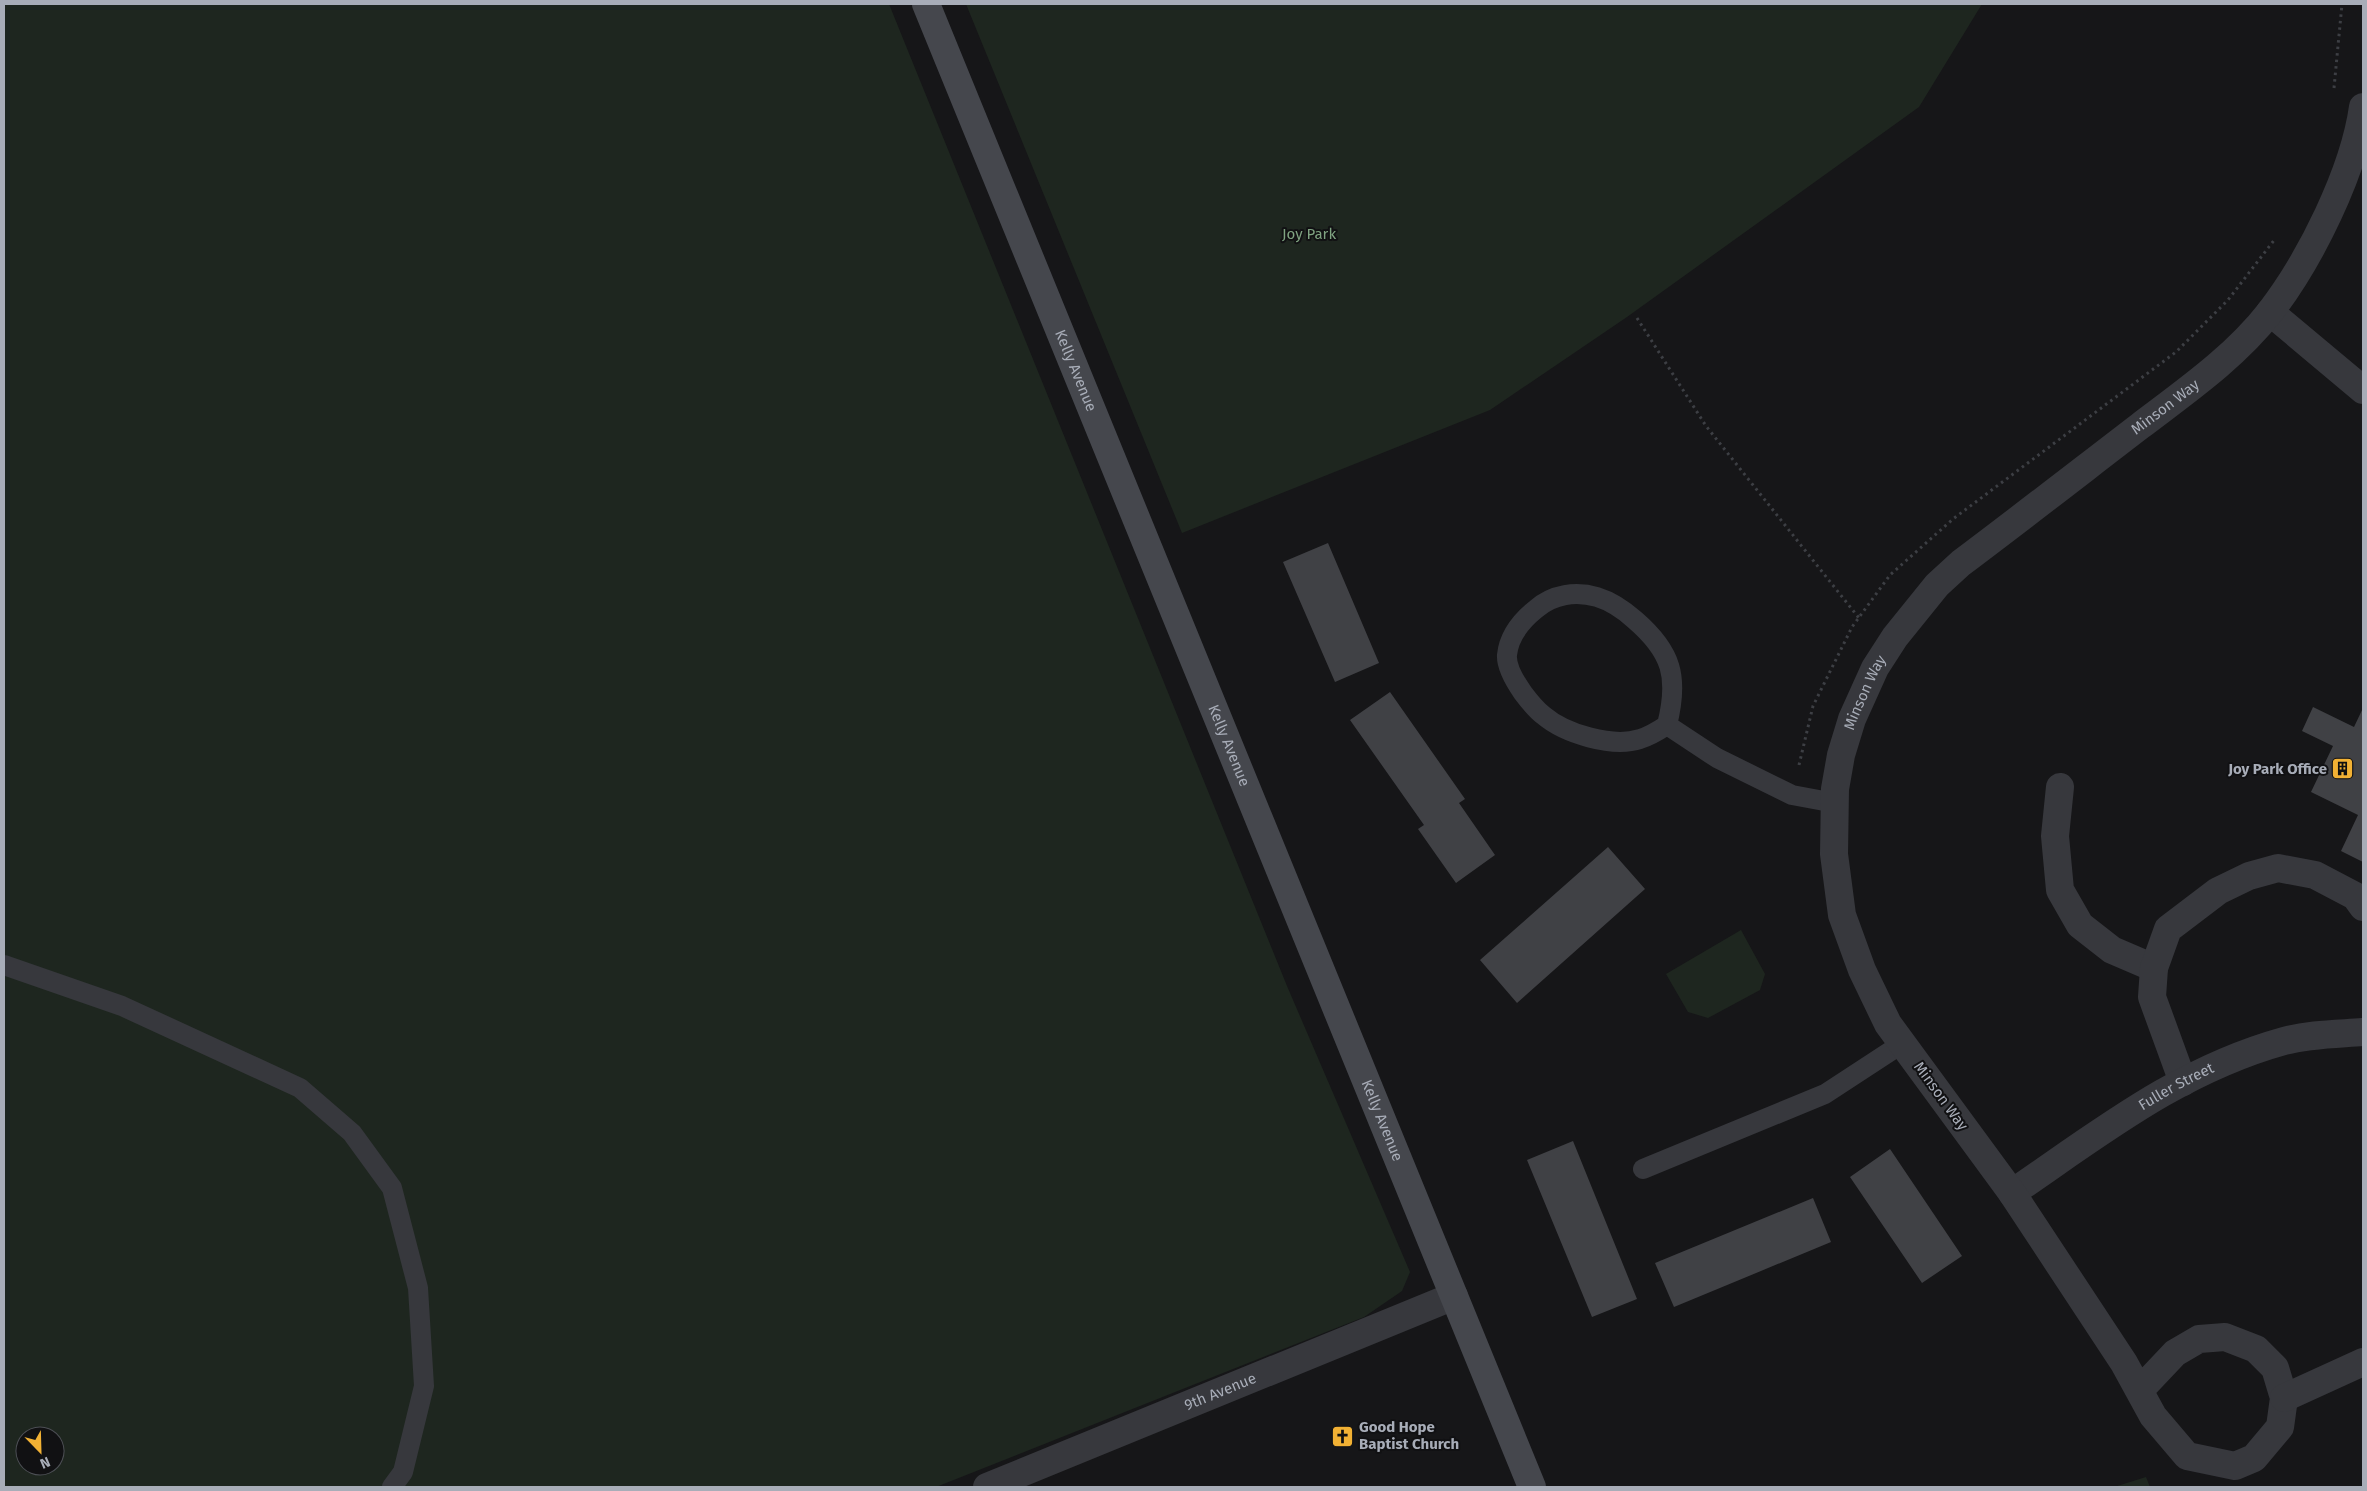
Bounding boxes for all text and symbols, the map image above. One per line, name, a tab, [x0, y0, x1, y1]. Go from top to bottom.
park label: Joy Park	[1282, 225, 1336, 243]
street label: Kelly Avenue	[1051, 327, 1101, 414]
street label: Minson Way	[2128, 375, 2203, 438]
street label: Minson Way	[1840, 651, 1890, 732]
street label: Kelly Avenue	[1204, 702, 1254, 789]
building icon: Joy Park Office	[2331, 757, 2355, 781]
place label: Joy Park Office	[2227, 760, 2327, 778]
street label: Minson Way	[1910, 1058, 1972, 1134]
street label: Fuller Street	[2135, 1059, 2217, 1114]
street label: Kelly Avenue	[1357, 1077, 1407, 1164]
street label: 9th Avenue	[1182, 1369, 1259, 1414]
place label: Good Hope Baptist Church	[1359, 1418, 1459, 1453]
church icon: Good Hope Baptist Church	[1331, 1424, 1355, 1448]
north arrow	[15, 1426, 65, 1476]
text: N	[37, 1453, 52, 1472]

